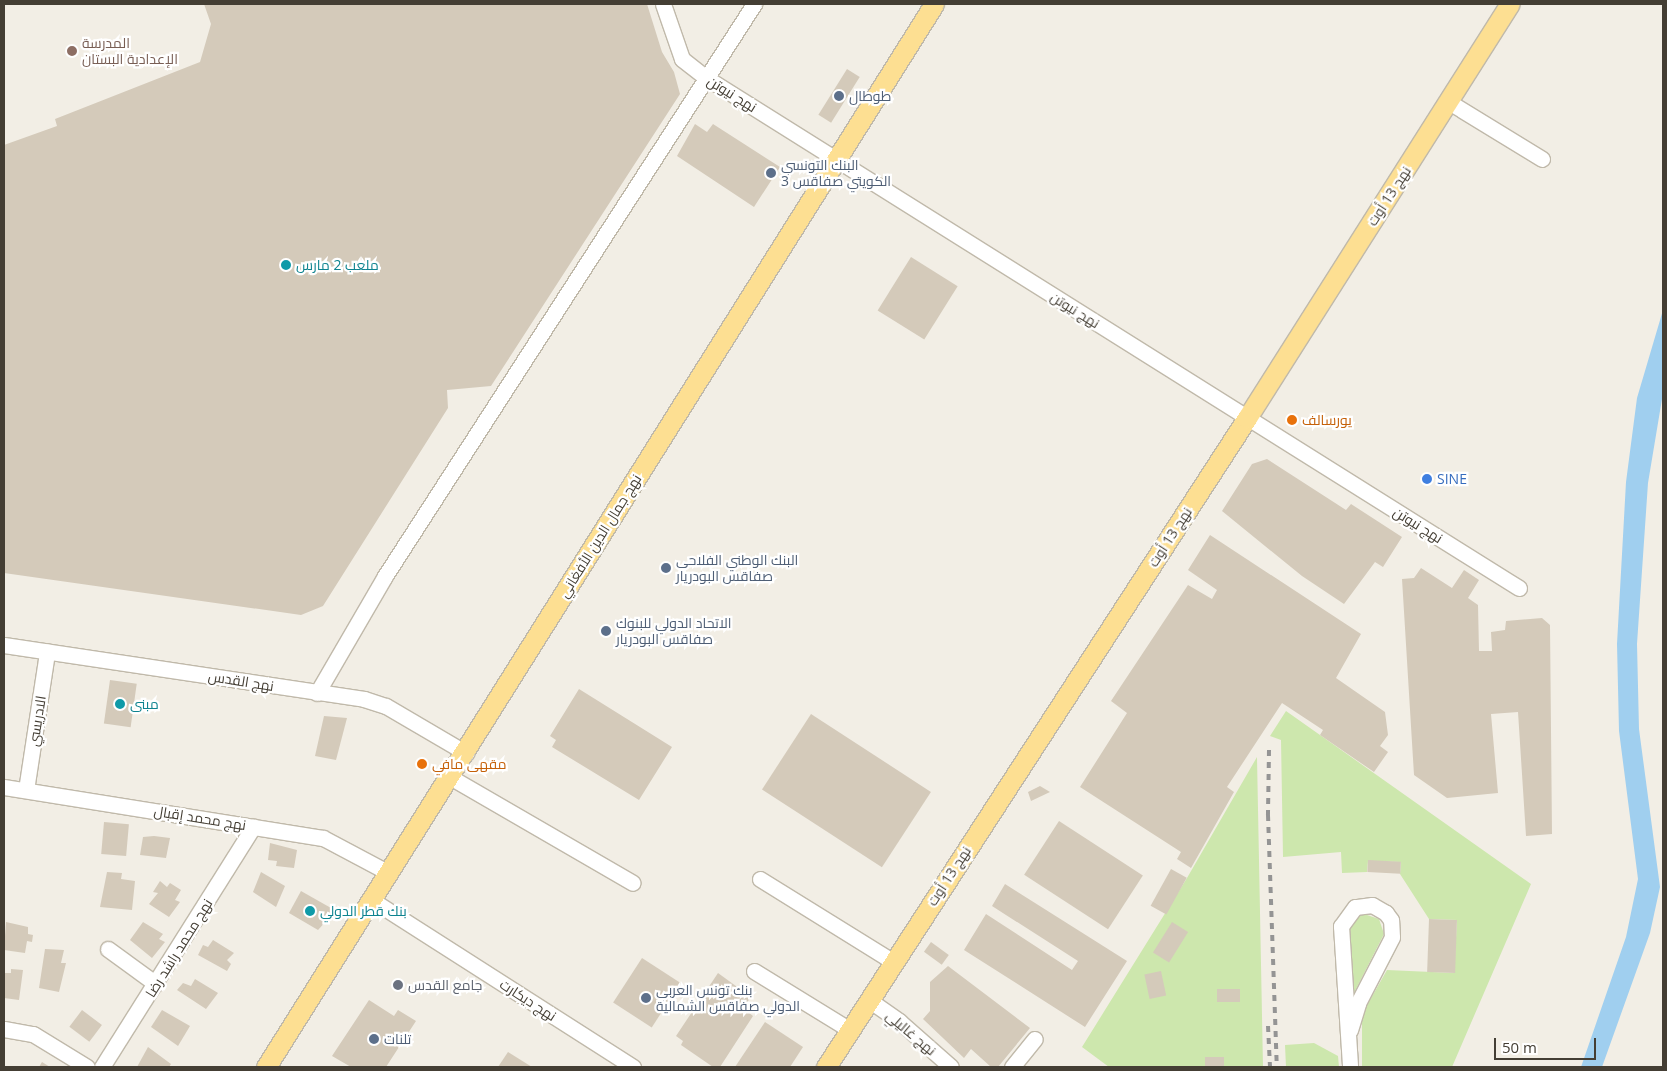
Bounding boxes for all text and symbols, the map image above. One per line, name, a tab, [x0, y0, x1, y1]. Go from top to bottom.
place label: المدرسة الإعدادية البستان	[82, 35, 178, 68]
marker: المدرسة الإعدادية البستان	[66, 45, 78, 57]
street label: نهج نيوتن	[704, 72, 760, 116]
place label: طوطال	[849, 88, 891, 104]
marker: طوطال	[833, 90, 845, 102]
place label: البنك التونسي الكويتي صفاقس 3	[781, 157, 891, 190]
street label: نهج 13 أوت	[1364, 163, 1414, 229]
marker: البنك التونسي الكويتي صفاقس 3	[765, 167, 777, 179]
place label: ملعب 2 مارس	[296, 257, 379, 273]
marker: ملعب 2 مارس	[280, 259, 292, 271]
street label: نهج نيوتن	[1047, 288, 1103, 332]
place label: يورسالف	[1302, 412, 1352, 428]
marker: يورسالف	[1286, 414, 1298, 426]
street label: نهج جمال الدين الأفغاني	[555, 471, 645, 601]
place label: SINE	[1437, 471, 1467, 487]
marker: SINE	[1421, 473, 1433, 485]
street label: نهج نيوتن	[1390, 503, 1446, 547]
street label: نهج 13 أوت	[1145, 504, 1195, 570]
place label: البنك الوطني الفلاحي صفاقس البودريار	[676, 552, 798, 584]
marker: البنك الوطني الفلاحي صفاقس البودريار	[660, 562, 672, 574]
place label: الاتحاد الدولي للبنوك صفاقس البودريار	[616, 615, 732, 648]
marker: الاتحاد الدولي للبنوك صفاقس البودريار	[600, 625, 612, 637]
street label: نهج القدس	[207, 668, 275, 694]
street label: الادريسي	[25, 694, 49, 748]
place label: مبنى	[130, 696, 159, 712]
marker: مبنى	[114, 698, 126, 710]
place label: مقهى مافي	[432, 756, 506, 772]
marker: مقهى مافي	[416, 758, 428, 770]
street label: نهج محمد إقبال	[153, 802, 247, 834]
street label: نهج 13 أوت	[924, 843, 974, 909]
street label: نهج محمد راشد رضا	[142, 896, 216, 1000]
place label: بنك قطر الدولي	[320, 903, 407, 919]
marker: بنك قطر الدولي	[304, 905, 316, 917]
street label: نهج ديكارت	[497, 976, 559, 1024]
place label: جامع القدس	[408, 977, 482, 993]
marker: جامع القدس	[392, 979, 404, 991]
place label: بنك تونس العربي الدولي صفاقس الشمالية	[656, 982, 800, 1014]
marker: بنك تونس العربي الدولي صفاقس الشمالية	[640, 992, 652, 1004]
street label: نهج غاليلي	[882, 1007, 940, 1059]
scale bar	[1497, 1028, 1600, 1060]
place label: تلنات	[384, 1031, 411, 1047]
marker: تلنات	[368, 1033, 380, 1045]
text: 50 m	[1502, 1037, 1537, 1057]

